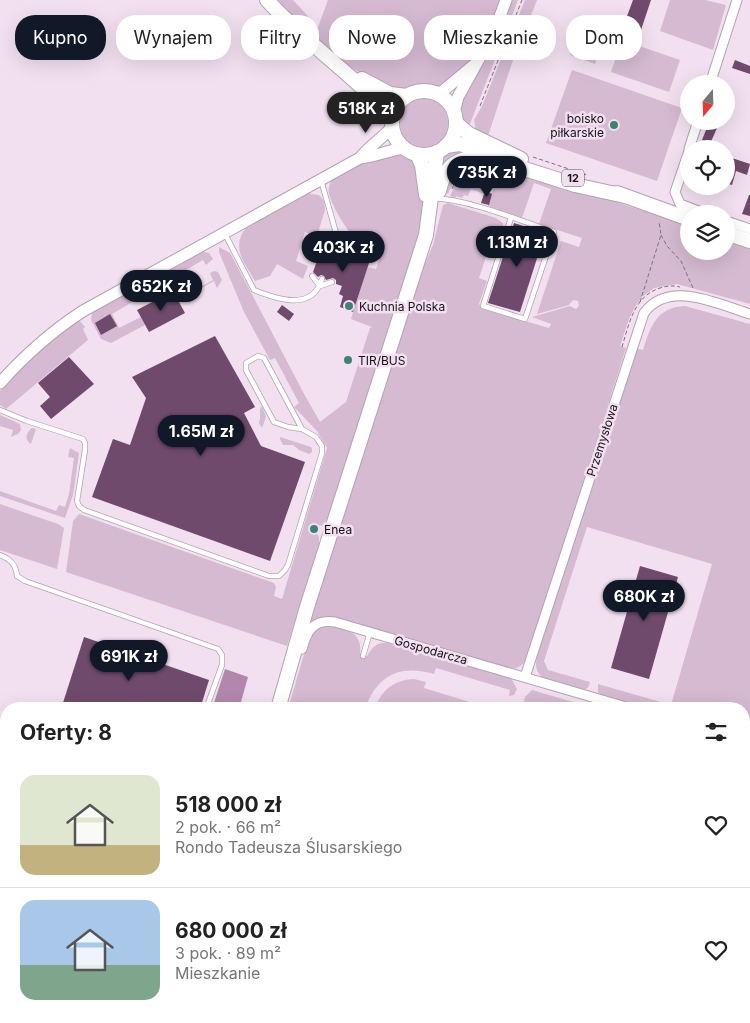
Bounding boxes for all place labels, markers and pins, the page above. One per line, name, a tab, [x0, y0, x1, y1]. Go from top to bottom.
pin: 518K zł	[320, 92, 412, 134]
place label: boisko piłkarskie	[550, 111, 604, 140]
marker: boisko piłkarskie	[608, 119, 620, 131]
pin: 735K zł	[441, 156, 533, 198]
pin: 1.13M zł	[465, 226, 569, 268]
pin: 403K zł	[297, 230, 389, 273]
pin: 652K zł	[115, 270, 207, 312]
place label: Kuchnia Polska	[359, 299, 445, 314]
marker: Kuchnia Polska	[343, 300, 355, 312]
place label: TIR/BUS	[358, 353, 406, 368]
marker: TIR/BUS	[342, 354, 354, 366]
pin: 1.65M zł	[149, 414, 253, 457]
place label: Enea	[324, 522, 352, 537]
marker: Enea	[308, 523, 320, 535]
pin: 680K zł	[598, 580, 690, 622]
pin: 691K zł	[83, 640, 175, 682]

